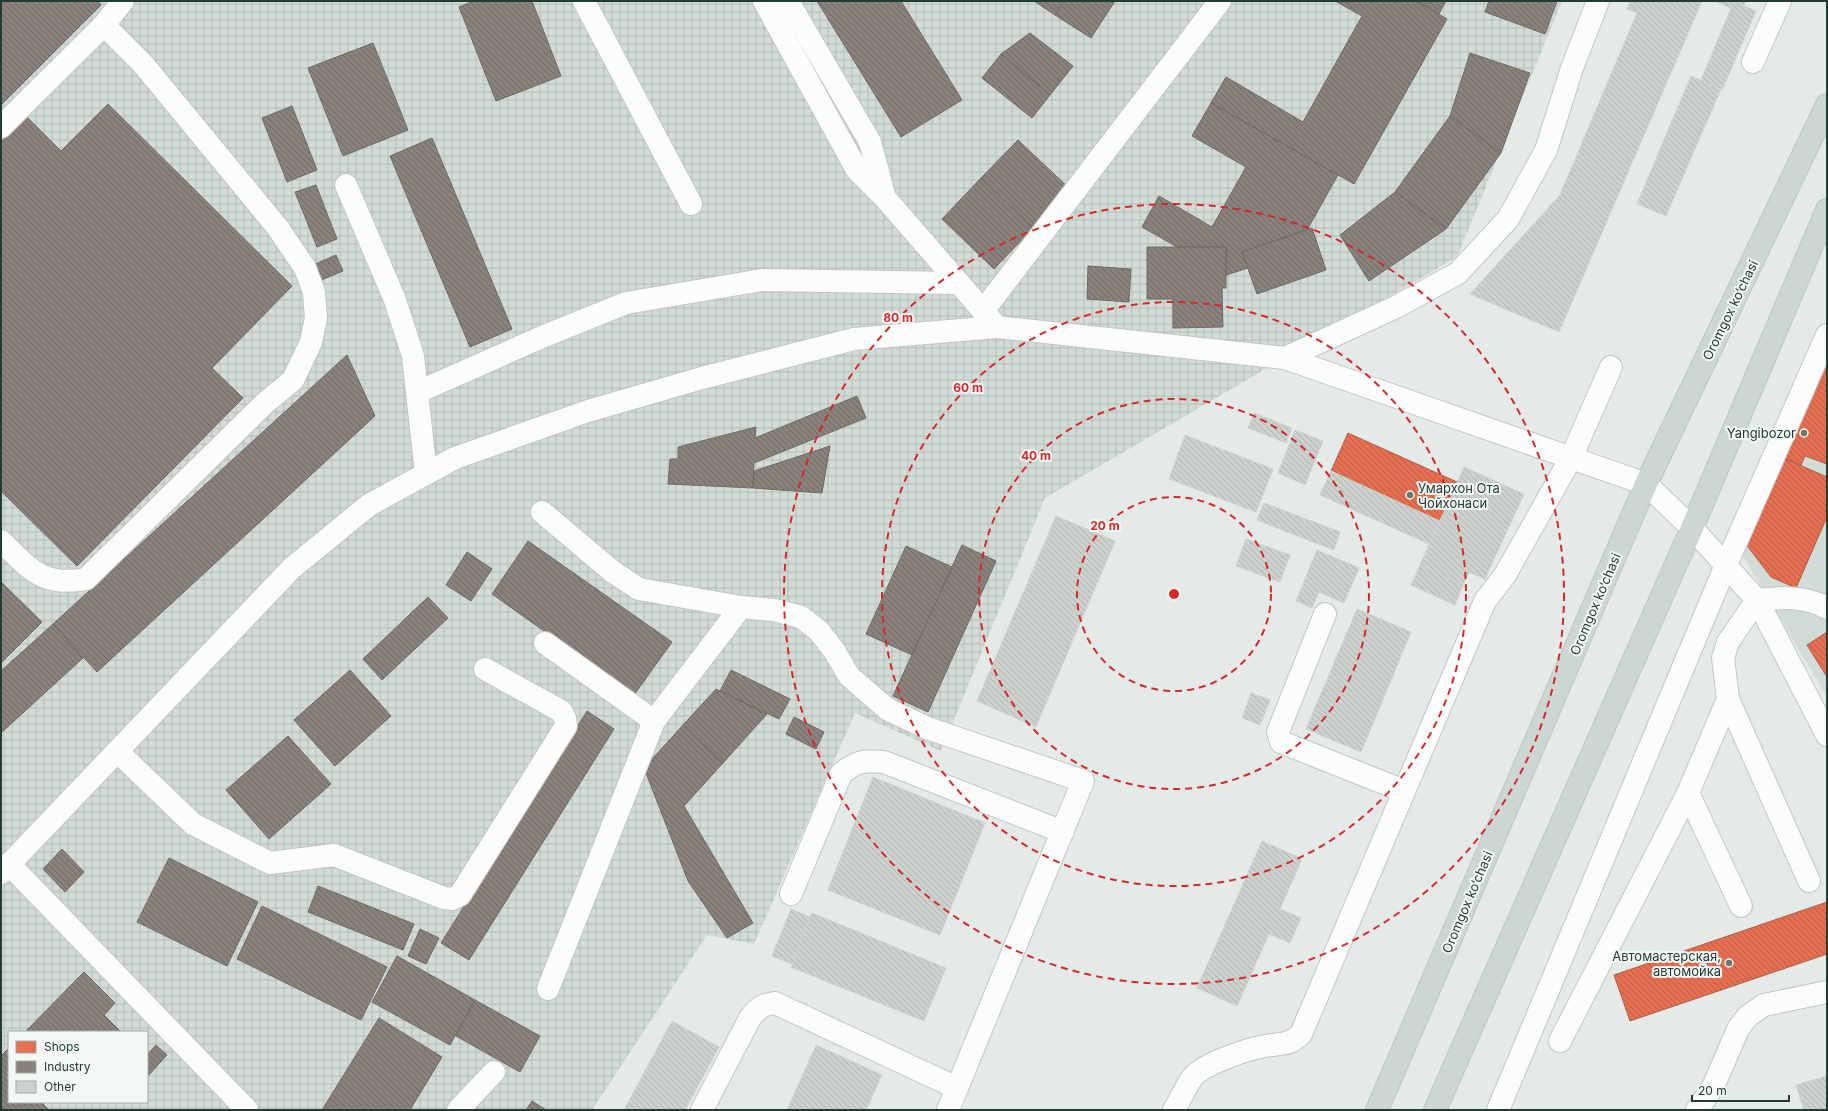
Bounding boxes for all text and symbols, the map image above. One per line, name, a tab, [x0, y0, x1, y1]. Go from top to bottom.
street label: Oromgox ko‘chasi	[1699, 257, 1761, 363]
text: 80 m	[883, 310, 913, 325]
text: 60 m	[953, 380, 983, 395]
place label: Yangibozor	[1727, 425, 1796, 441]
marker: Yangibozor	[1799, 428, 1809, 438]
text: 40 m	[1021, 448, 1051, 463]
place label: Умархон Ота Чойхонаси	[1418, 480, 1500, 511]
marker: Умархон Ота Чойхонаси	[1405, 490, 1415, 500]
text: 20 m	[1090, 518, 1120, 533]
street label: Oromgox ko‘chasi	[1566, 551, 1624, 657]
centre of rings	[1167, 587, 1181, 601]
street label: Oromgox ko‘chasi	[1438, 849, 1496, 955]
place label: Автомастерская, автомойка	[1612, 948, 1721, 979]
marker: Автомастерская, автомойка	[1724, 958, 1734, 968]
legend	[8, 1031, 148, 1103]
text: Shops	[44, 1039, 80, 1054]
text: Industry	[44, 1059, 91, 1074]
scale bar	[1692, 1077, 1789, 1103]
text: Other	[44, 1079, 76, 1094]
text: 20 m	[1698, 1083, 1727, 1098]

